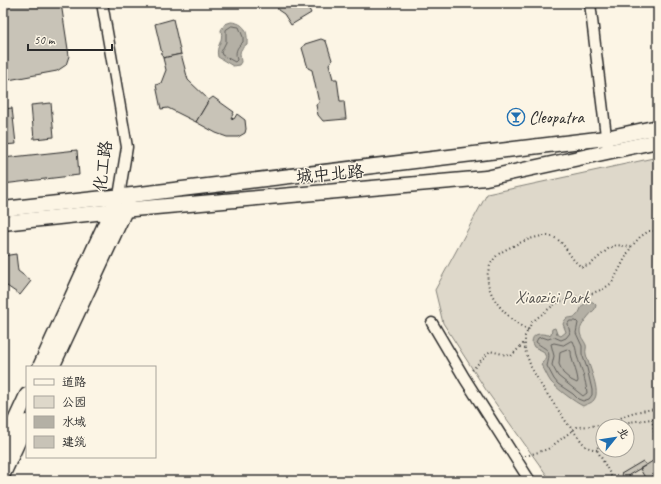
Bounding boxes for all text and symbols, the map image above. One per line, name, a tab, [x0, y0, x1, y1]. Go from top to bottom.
scale bar	[28, 26, 112, 52]
text: 50 m	[34, 32, 56, 48]
bar icon: Cleopatra	[506, 107, 526, 127]
place label: Cleopatra	[529, 107, 586, 128]
street label: 化工路	[89, 139, 117, 193]
street label: 城中北路	[295, 161, 365, 187]
park label: Xiaozici Park	[515, 287, 591, 308]
legend	[26, 366, 156, 458]
text: 道路	[62, 374, 86, 390]
text: 公园	[62, 394, 86, 410]
text: 水域	[62, 414, 86, 430]
north arrow	[595, 418, 635, 458]
text: 北	[615, 425, 632, 441]
text: 建筑	[62, 434, 86, 450]

